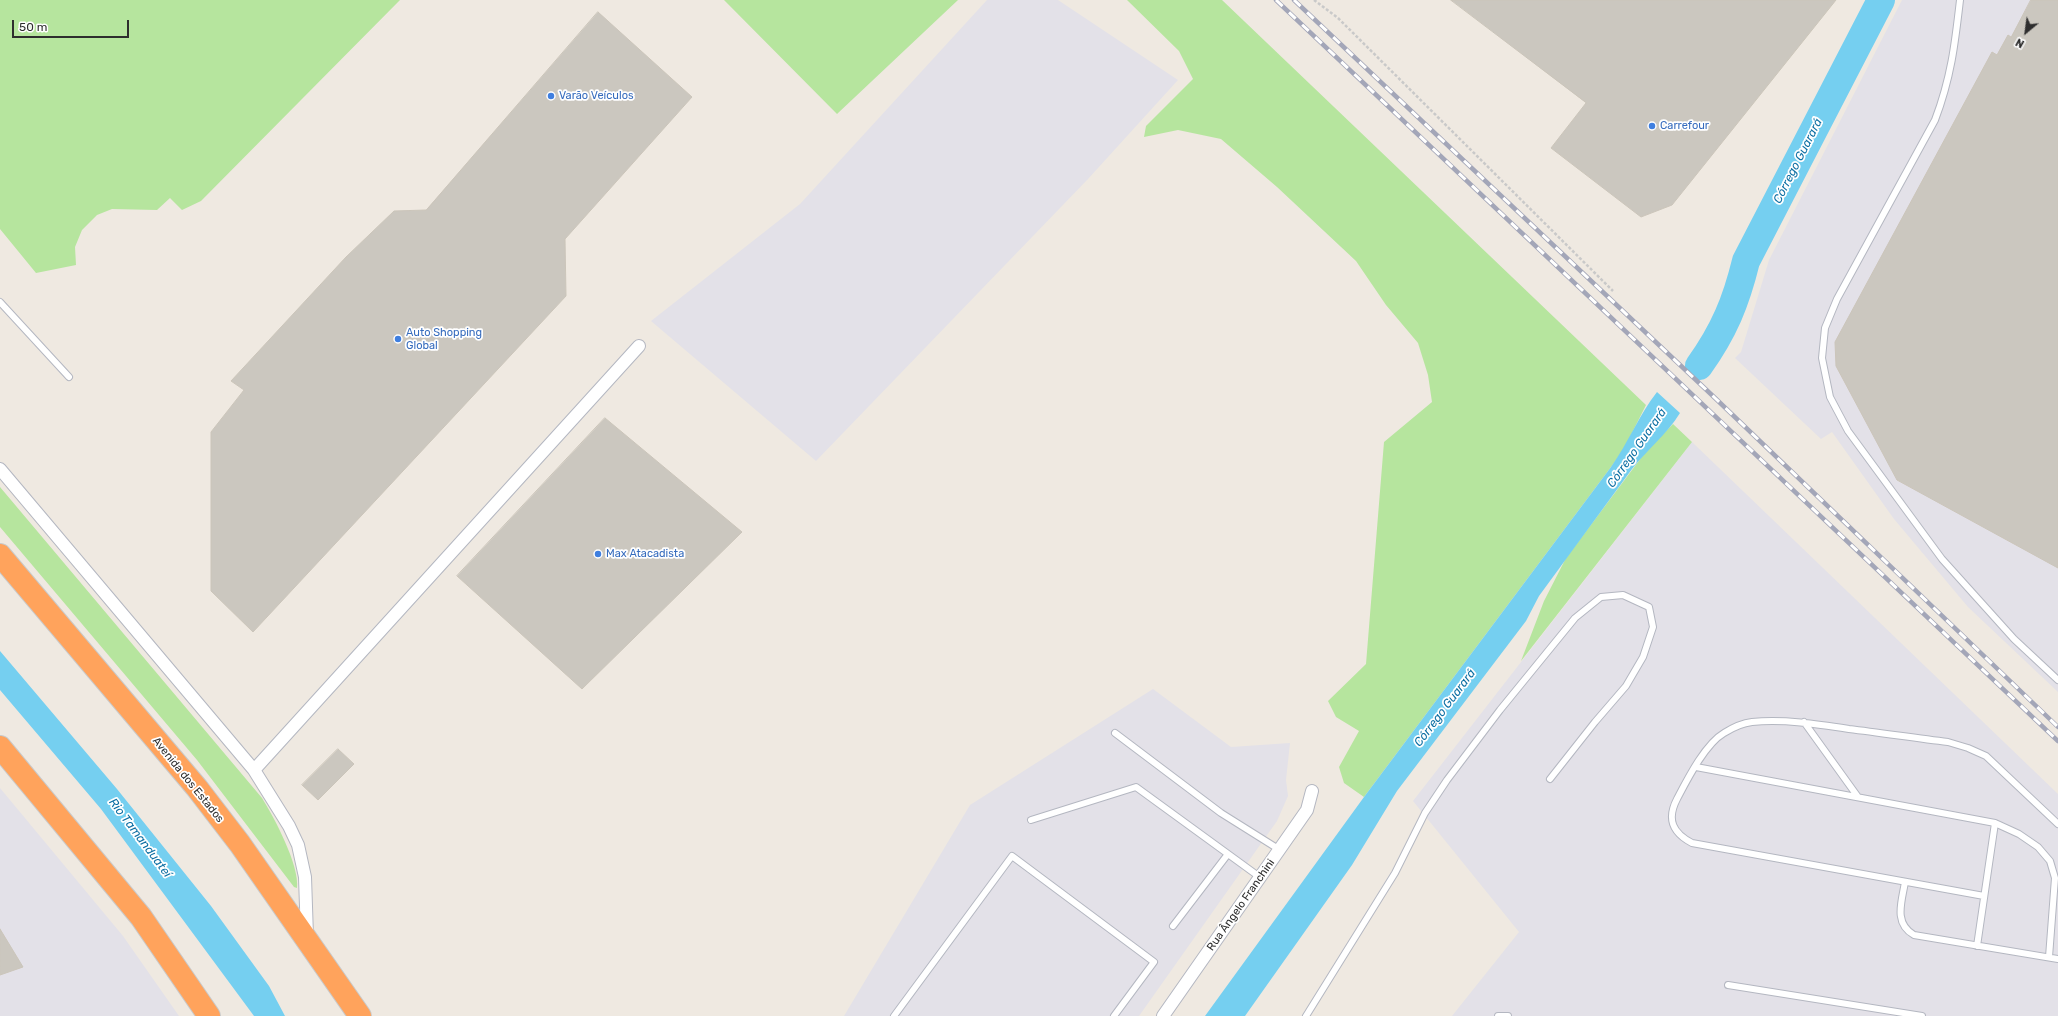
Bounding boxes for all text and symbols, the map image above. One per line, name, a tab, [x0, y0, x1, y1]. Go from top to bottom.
scale bar	[14, 12, 131, 38]
north arrow	[2006, 12, 2046, 52]
text: 50 m	[19, 20, 47, 34]
text: N	[2013, 35, 2027, 51]
place label: Varão Veículos	[559, 89, 634, 103]
marker: Varão Veículos	[546, 91, 556, 101]
water label: Córrego Guarará	[1770, 116, 1826, 206]
place label: Carrefour	[1660, 119, 1709, 133]
marker: Carrefour	[1647, 121, 1657, 131]
place label: Auto Shopping Global	[406, 326, 482, 352]
marker: Auto Shopping Global	[393, 334, 403, 344]
water label: Córrego Guarará	[1604, 406, 1670, 490]
place label: Max Atacadista	[606, 547, 684, 561]
marker: Max Atacadista	[593, 549, 603, 559]
water label: Córrego Guarará	[1411, 666, 1479, 750]
street label: Avenida dos Estados	[150, 735, 226, 825]
water label: Rio Tamanduateí	[106, 796, 174, 880]
street label: Rua Ângelo Franchini	[1204, 857, 1278, 953]

